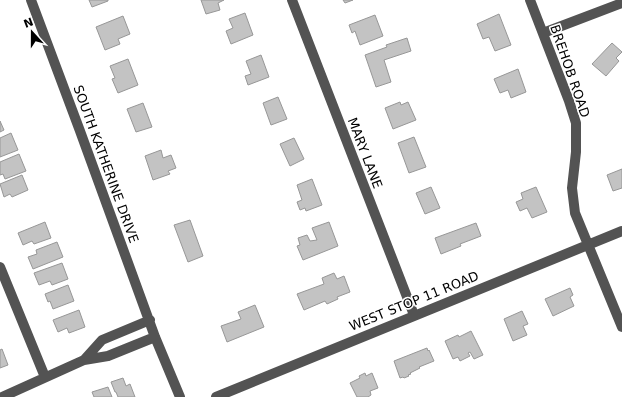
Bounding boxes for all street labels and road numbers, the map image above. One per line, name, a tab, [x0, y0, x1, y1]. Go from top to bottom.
street label: BREHOB ROAD	[547, 23, 593, 119]
street label: SOUTH KATHERINE DRIVE	[70, 83, 142, 245]
street label: MARY LANE	[345, 115, 385, 191]
street label: WEST STOP 11 ROAD	[347, 268, 481, 334]

